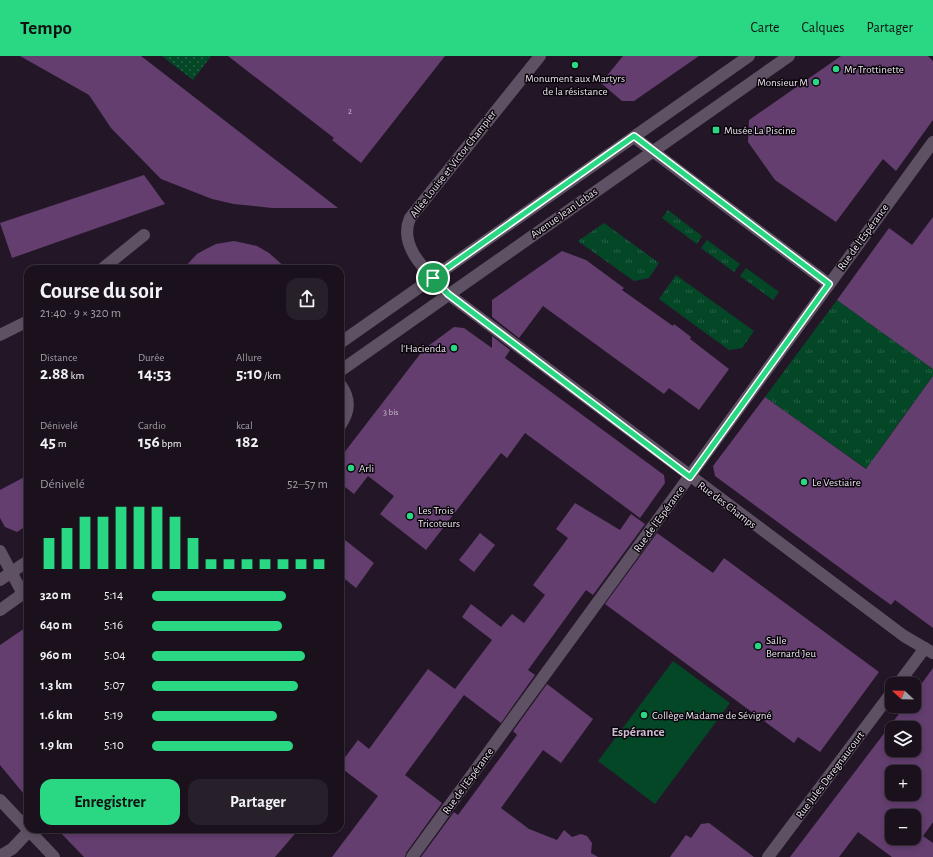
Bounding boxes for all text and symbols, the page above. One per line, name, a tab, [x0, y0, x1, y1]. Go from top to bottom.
text: Tempo	[20, 19, 72, 38]
text: Carte	[751, 21, 779, 35]
text: Calques	[801, 21, 845, 35]
text: Partager	[867, 21, 913, 35]
marker: Monument aux Martyrs de la résistance	[570, 60, 580, 70]
marker: Mr Trottinette	[831, 64, 841, 74]
place label: Mr Trottinette	[844, 64, 904, 75]
place label: Monument aux Martyrs de la résistance	[525, 73, 625, 97]
place label: Monsieur M	[757, 77, 808, 88]
marker: Monsieur M	[811, 77, 821, 87]
house number: 2	[348, 107, 352, 116]
street label: Allée Louise et Victor Champier	[408, 108, 498, 220]
marker: Musée La Piscine	[711, 125, 721, 135]
place label: Musée La Piscine	[724, 125, 796, 136]
street label: Avenue Jean Lebas	[529, 186, 599, 240]
street label: Rue de l'Espérance	[835, 202, 891, 272]
pin	[416, 261, 450, 295]
icon: arrive	[422, 267, 444, 289]
button: share	[286, 278, 328, 320]
text: Course du soir	[40, 280, 162, 302]
text: 21:40 · 9 × 320 m	[40, 307, 121, 320]
place label: l'Hacienda	[401, 343, 446, 354]
marker: l'Hacienda	[449, 343, 459, 353]
text: Distance	[40, 352, 77, 363]
text: Durée	[138, 352, 164, 363]
text: Allure	[236, 352, 262, 363]
text: 2.88	[40, 365, 69, 382]
text: 14:53	[138, 365, 171, 382]
text: 5:10	[236, 365, 262, 382]
text: km	[69, 370, 84, 381]
text: /km	[262, 370, 281, 381]
house number: 3 bis	[383, 408, 399, 417]
text: Dénivelé	[40, 420, 78, 431]
text: Cardio	[138, 420, 166, 431]
text: kcal	[236, 420, 253, 431]
text: 45	[40, 433, 56, 450]
text: 156	[138, 433, 160, 450]
text: 182	[236, 433, 259, 450]
text: m	[56, 438, 67, 449]
text: bpm	[160, 438, 181, 449]
marker: Arli	[346, 463, 356, 473]
place label: Arli	[359, 463, 374, 474]
marker: Le Vestiaire	[799, 477, 809, 487]
place label: Le Vestiaire	[812, 477, 861, 488]
text: Dénivelé	[40, 478, 85, 491]
text: 52–57 m	[287, 478, 328, 491]
street label: Rue des Champs	[696, 480, 758, 530]
street label: Rue de l'Espérance	[631, 484, 687, 554]
place label: Les Trois Tricoteurs	[418, 505, 460, 529]
marker: Les Trois Tricoteurs	[405, 511, 415, 521]
text: 320 m	[40, 589, 71, 602]
text: 5:14	[104, 589, 123, 602]
text: 640 m	[40, 619, 72, 632]
text: 5:16	[104, 619, 123, 632]
place label: Salle Bernard Jeu	[766, 635, 816, 659]
marker: Salle Bernard Jeu	[753, 641, 763, 651]
text: 960 m	[40, 649, 72, 662]
text: 5:04	[104, 649, 126, 662]
north arrow	[885, 677, 921, 713]
map controls	[885, 677, 921, 845]
text: 1.3 km	[40, 679, 72, 692]
text: 5:07	[104, 679, 125, 692]
text: 1.6 km	[40, 709, 73, 722]
text: 5:19	[104, 709, 123, 722]
marker: Collège Madame de Sévigné	[639, 710, 649, 720]
place label: Collège Madame de Sévigné	[652, 710, 772, 721]
button: layers	[885, 721, 921, 757]
district label: Espérance	[611, 726, 665, 739]
street label: Rue Jules Deregnaucourt	[794, 729, 866, 820]
text: 1.9 km	[40, 739, 73, 752]
text: 5:10	[104, 739, 124, 752]
street label: Rue de l'Espérance	[440, 746, 496, 816]
button: +	[885, 765, 921, 801]
button: Enregistrer	[40, 779, 180, 825]
button: Partager	[188, 779, 328, 825]
button: −	[885, 809, 921, 845]

